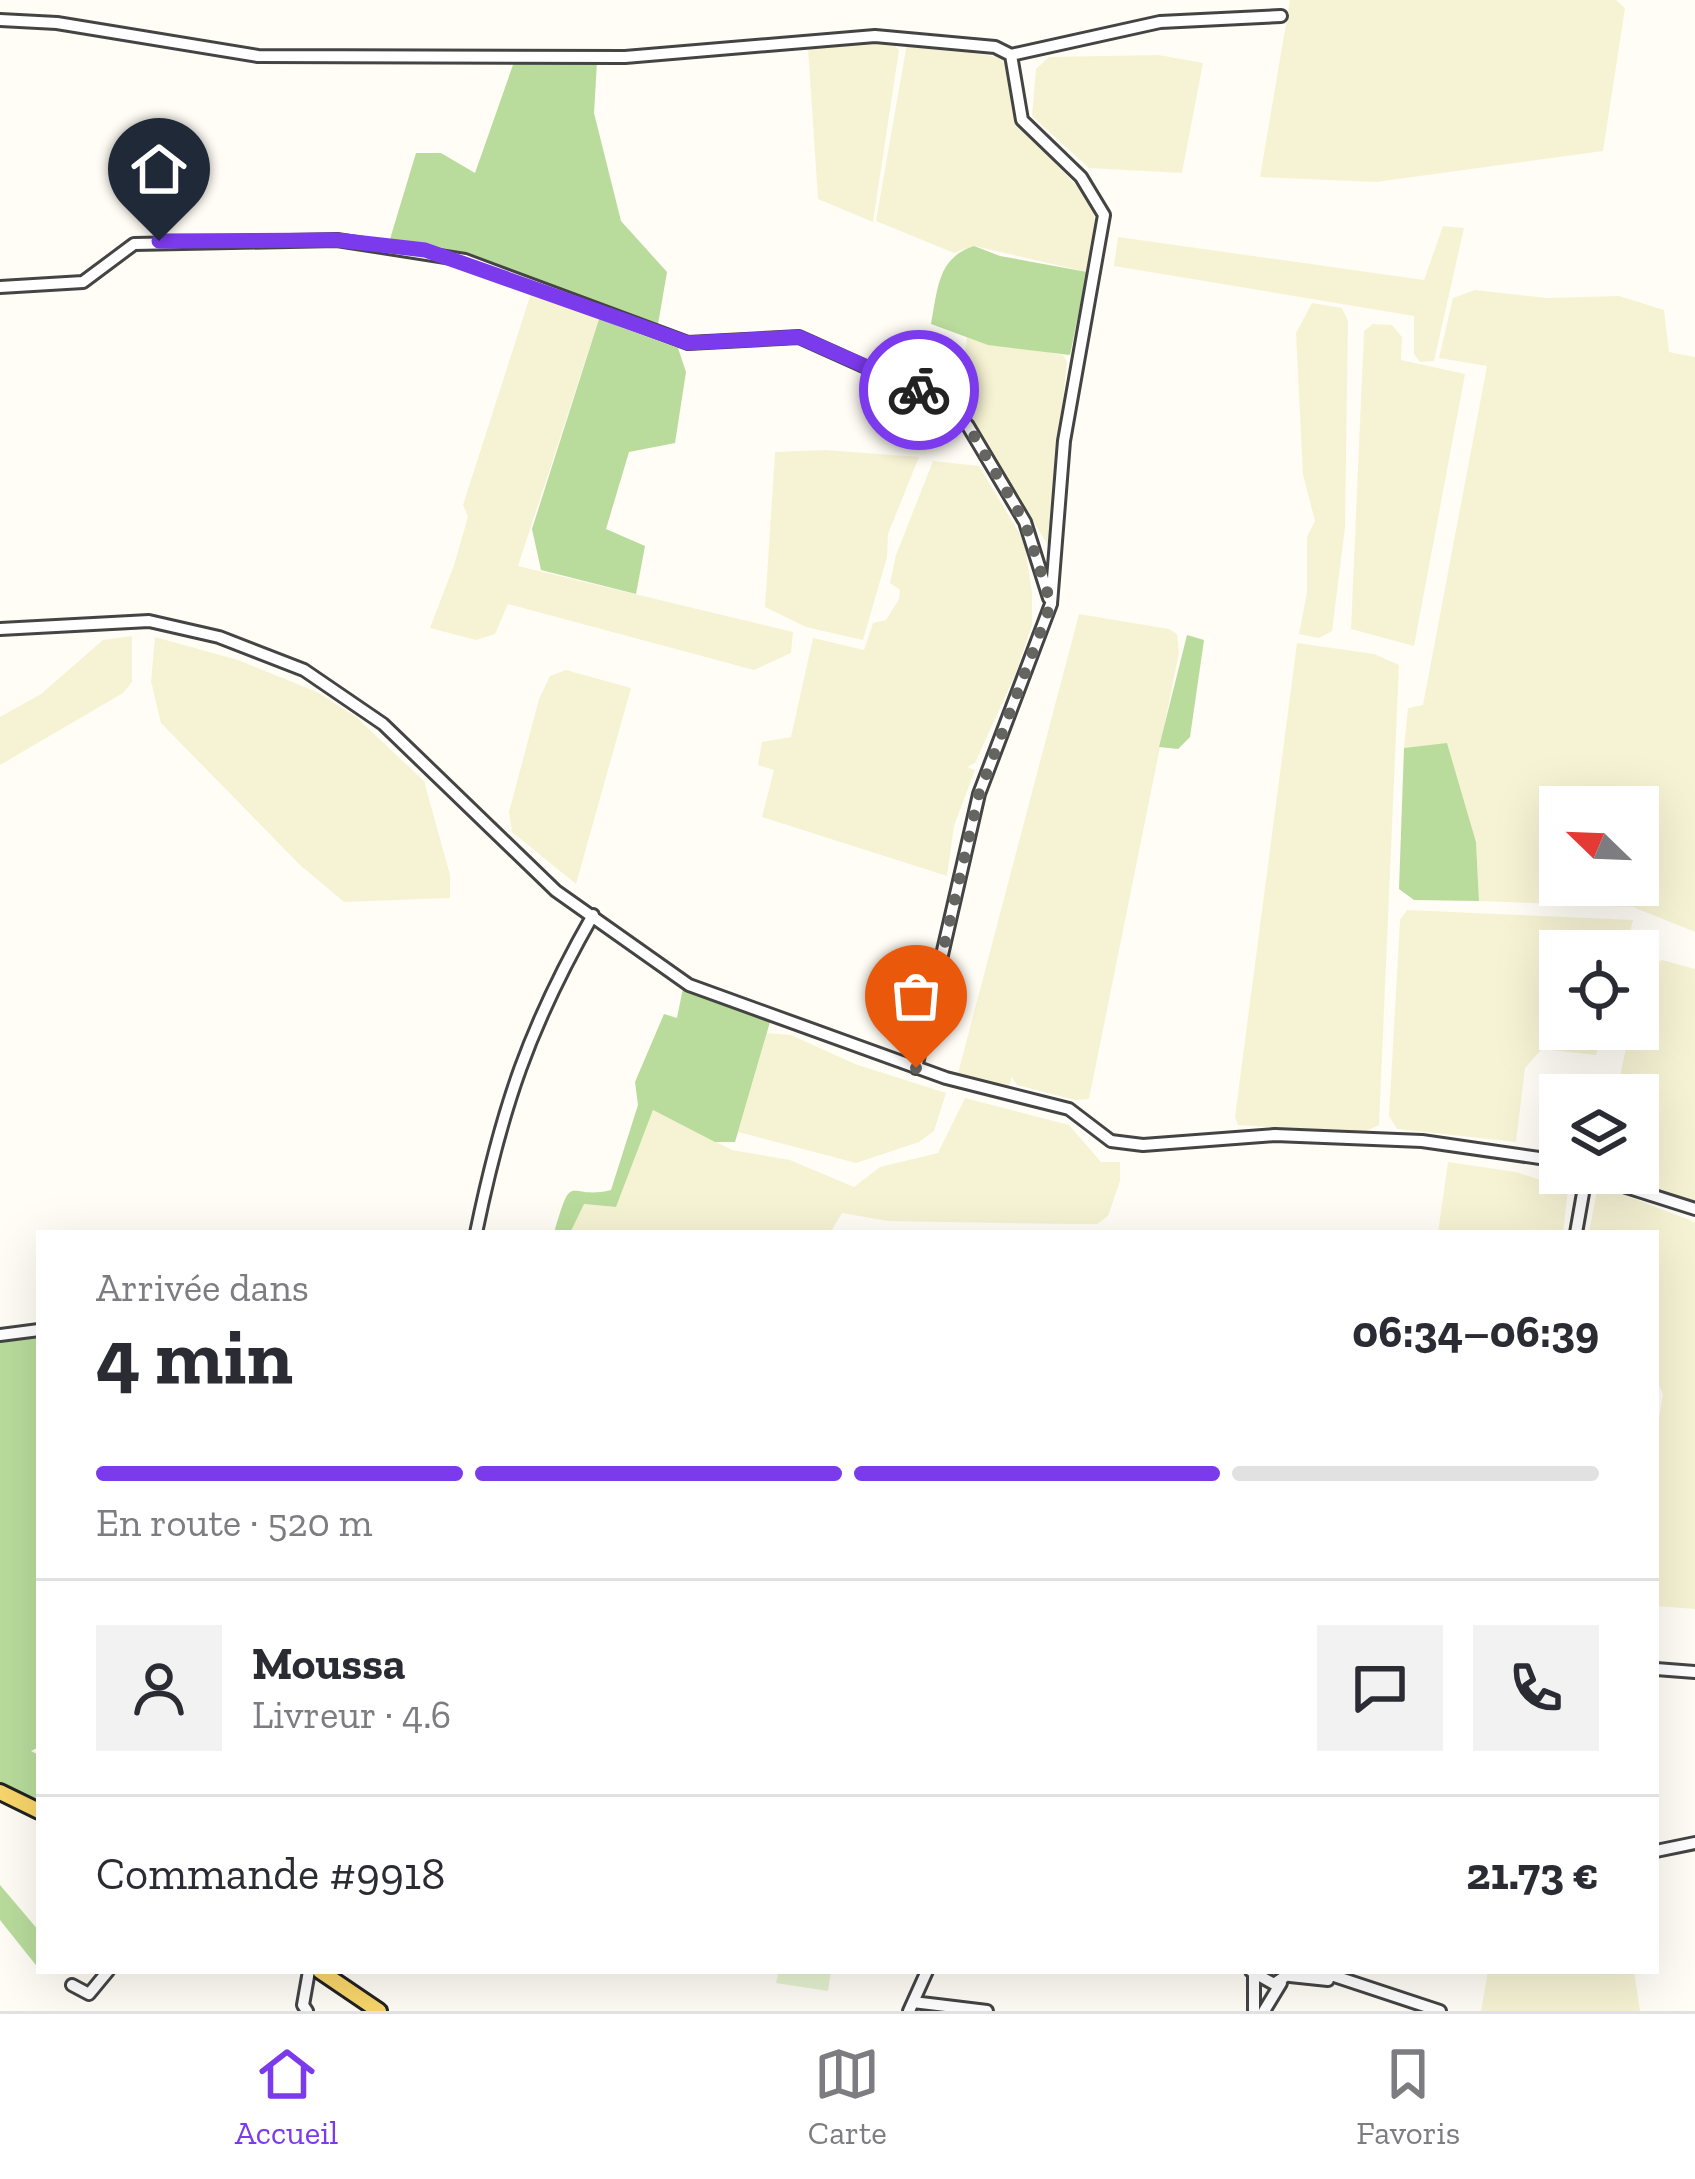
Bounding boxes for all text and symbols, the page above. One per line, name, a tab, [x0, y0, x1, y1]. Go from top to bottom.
pin	[108, 118, 210, 241]
icon: home	[126, 136, 192, 202]
courier	[859, 330, 979, 450]
icon: bike	[886, 357, 952, 423]
north arrow	[1539, 786, 1659, 906]
map controls	[1539, 786, 1659, 1194]
button: locate	[1539, 930, 1659, 1050]
pin	[865, 945, 967, 1068]
icon: bag	[883, 963, 949, 1029]
button: layers	[1539, 1074, 1659, 1194]
text: Arrivée dans	[96, 1264, 309, 1311]
text: 06:34–06:39	[1352, 1305, 1599, 1359]
text: 4 min	[96, 1309, 293, 1403]
text: En route · 520 m	[96, 1499, 372, 1546]
button: person	[96, 1625, 222, 1751]
button: chat	[1317, 1625, 1443, 1751]
button: phone	[1473, 1625, 1599, 1751]
text: Moussa	[252, 1637, 406, 1691]
text: Livreur · 4.6	[252, 1691, 451, 1738]
text: Commande #9918	[96, 1847, 445, 1901]
text: 21.73 €	[1466, 1847, 1599, 1901]
tab: Accueil	[235, 2041, 338, 2152]
tab: Carte	[808, 2041, 887, 2152]
tab: Favoris	[1356, 2041, 1460, 2152]

